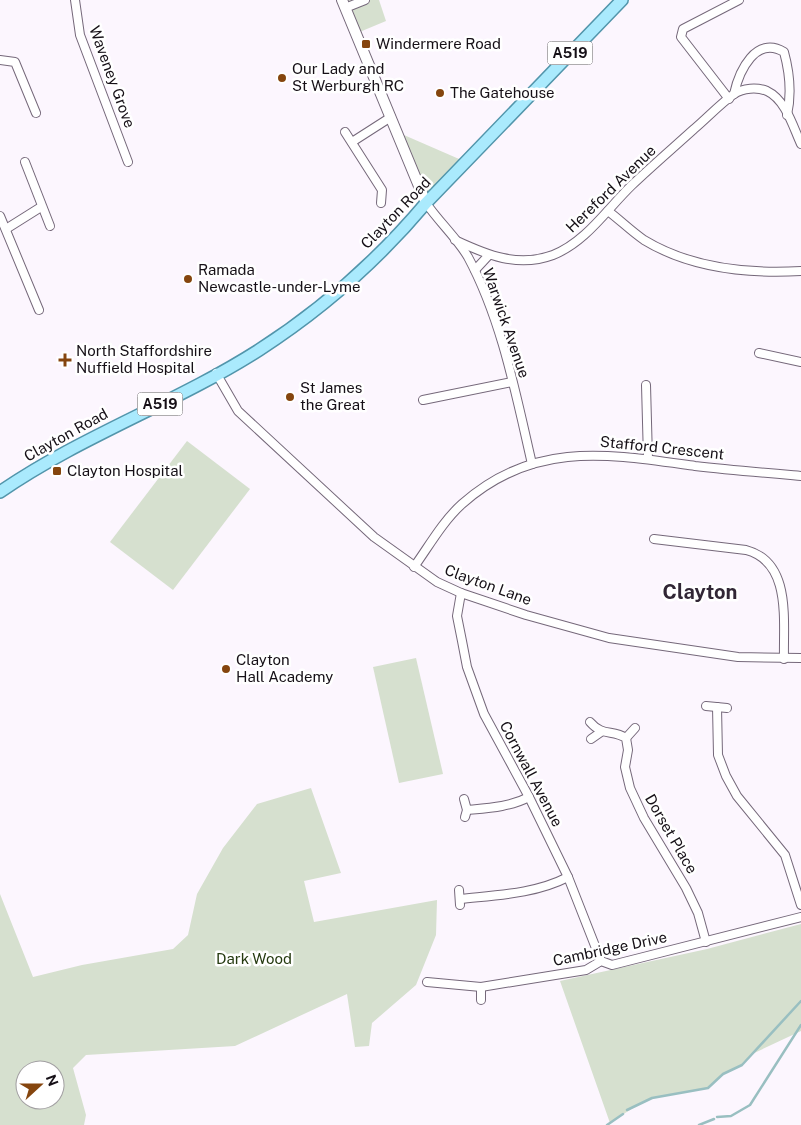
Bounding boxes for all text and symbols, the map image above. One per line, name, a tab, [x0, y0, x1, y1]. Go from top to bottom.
street label: Waveney Grove	[86, 24, 139, 130]
place label: Windermere Road	[376, 35, 501, 52]
marker: Windermere Road	[360, 38, 372, 50]
road number: A519	[548, 42, 592, 64]
place label: Our Lady and St Werburgh RC	[292, 60, 404, 94]
marker: Our Lady and St Werburgh RC	[276, 72, 288, 84]
place label: The Gatehouse	[450, 84, 555, 101]
marker: The Gatehouse	[434, 87, 446, 99]
street label: Hereford Avenue	[562, 142, 659, 236]
street label: Clayton Road	[357, 173, 434, 252]
place label: Ramada Newcastle-under-Lyme	[198, 261, 360, 295]
street label: Warwick Avenue	[480, 266, 533, 380]
marker: Ramada Newcastle-under-Lyme	[182, 273, 194, 285]
place label: North Staffordshire Nuffield Hospital	[76, 342, 212, 376]
marker: North Staffordshire Nuffield Hospital	[58, 353, 72, 367]
place label: St James the Great	[300, 379, 366, 413]
marker: St James the Great	[284, 391, 296, 403]
road number: A519	[138, 392, 182, 416]
street label: Clayton Road	[21, 405, 110, 465]
street label: Stafford Crescent	[599, 433, 725, 462]
place label: Clayton Hospital	[67, 462, 183, 479]
marker: Clayton Hospital	[51, 465, 63, 477]
street label: Clayton Lane	[442, 561, 534, 608]
district label: Clayton	[663, 580, 737, 604]
place label: Clayton Hall Academy	[236, 651, 333, 685]
marker: Clayton Hall Academy	[220, 663, 232, 675]
street label: Cornwall Avenue	[496, 718, 566, 829]
street label: Dorset Place	[642, 791, 701, 876]
street label: Cambridge Drive	[551, 928, 668, 969]
park label: Dark Wood	[216, 950, 292, 967]
north arrow	[15, 1060, 65, 1110]
text: N	[43, 1072, 62, 1088]

